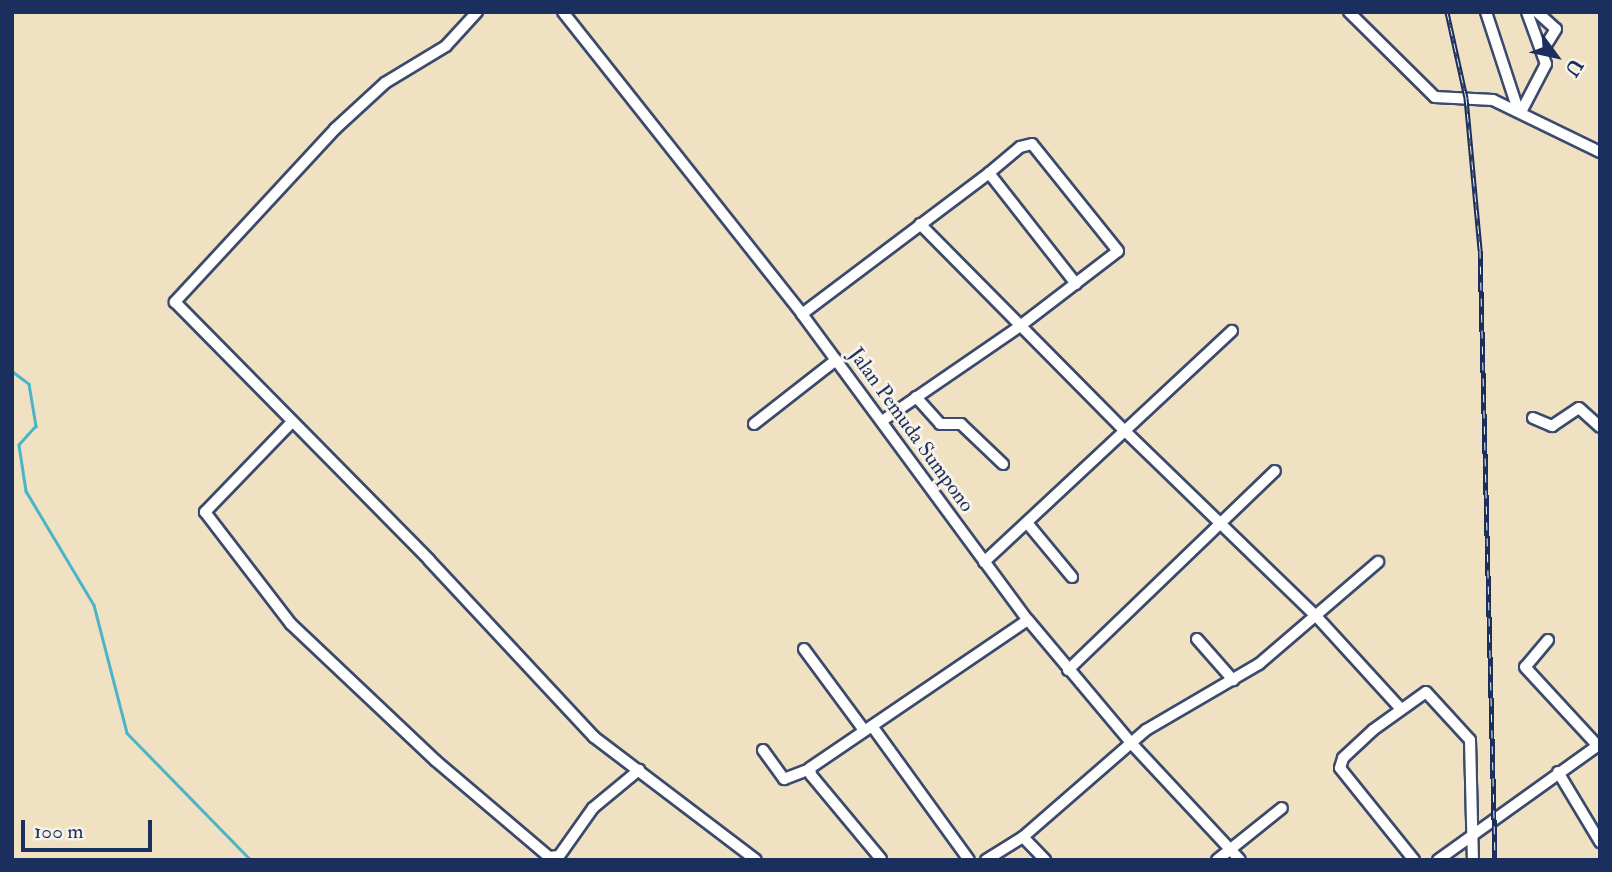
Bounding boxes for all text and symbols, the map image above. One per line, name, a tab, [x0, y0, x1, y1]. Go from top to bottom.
north arrow	[1521, 21, 1591, 91]
text: U	[1559, 54, 1588, 81]
street label: Jalan Pemuda Sumpono	[843, 343, 979, 517]
scale bar	[24, 806, 156, 850]
text: 100 m	[34, 818, 84, 845]

